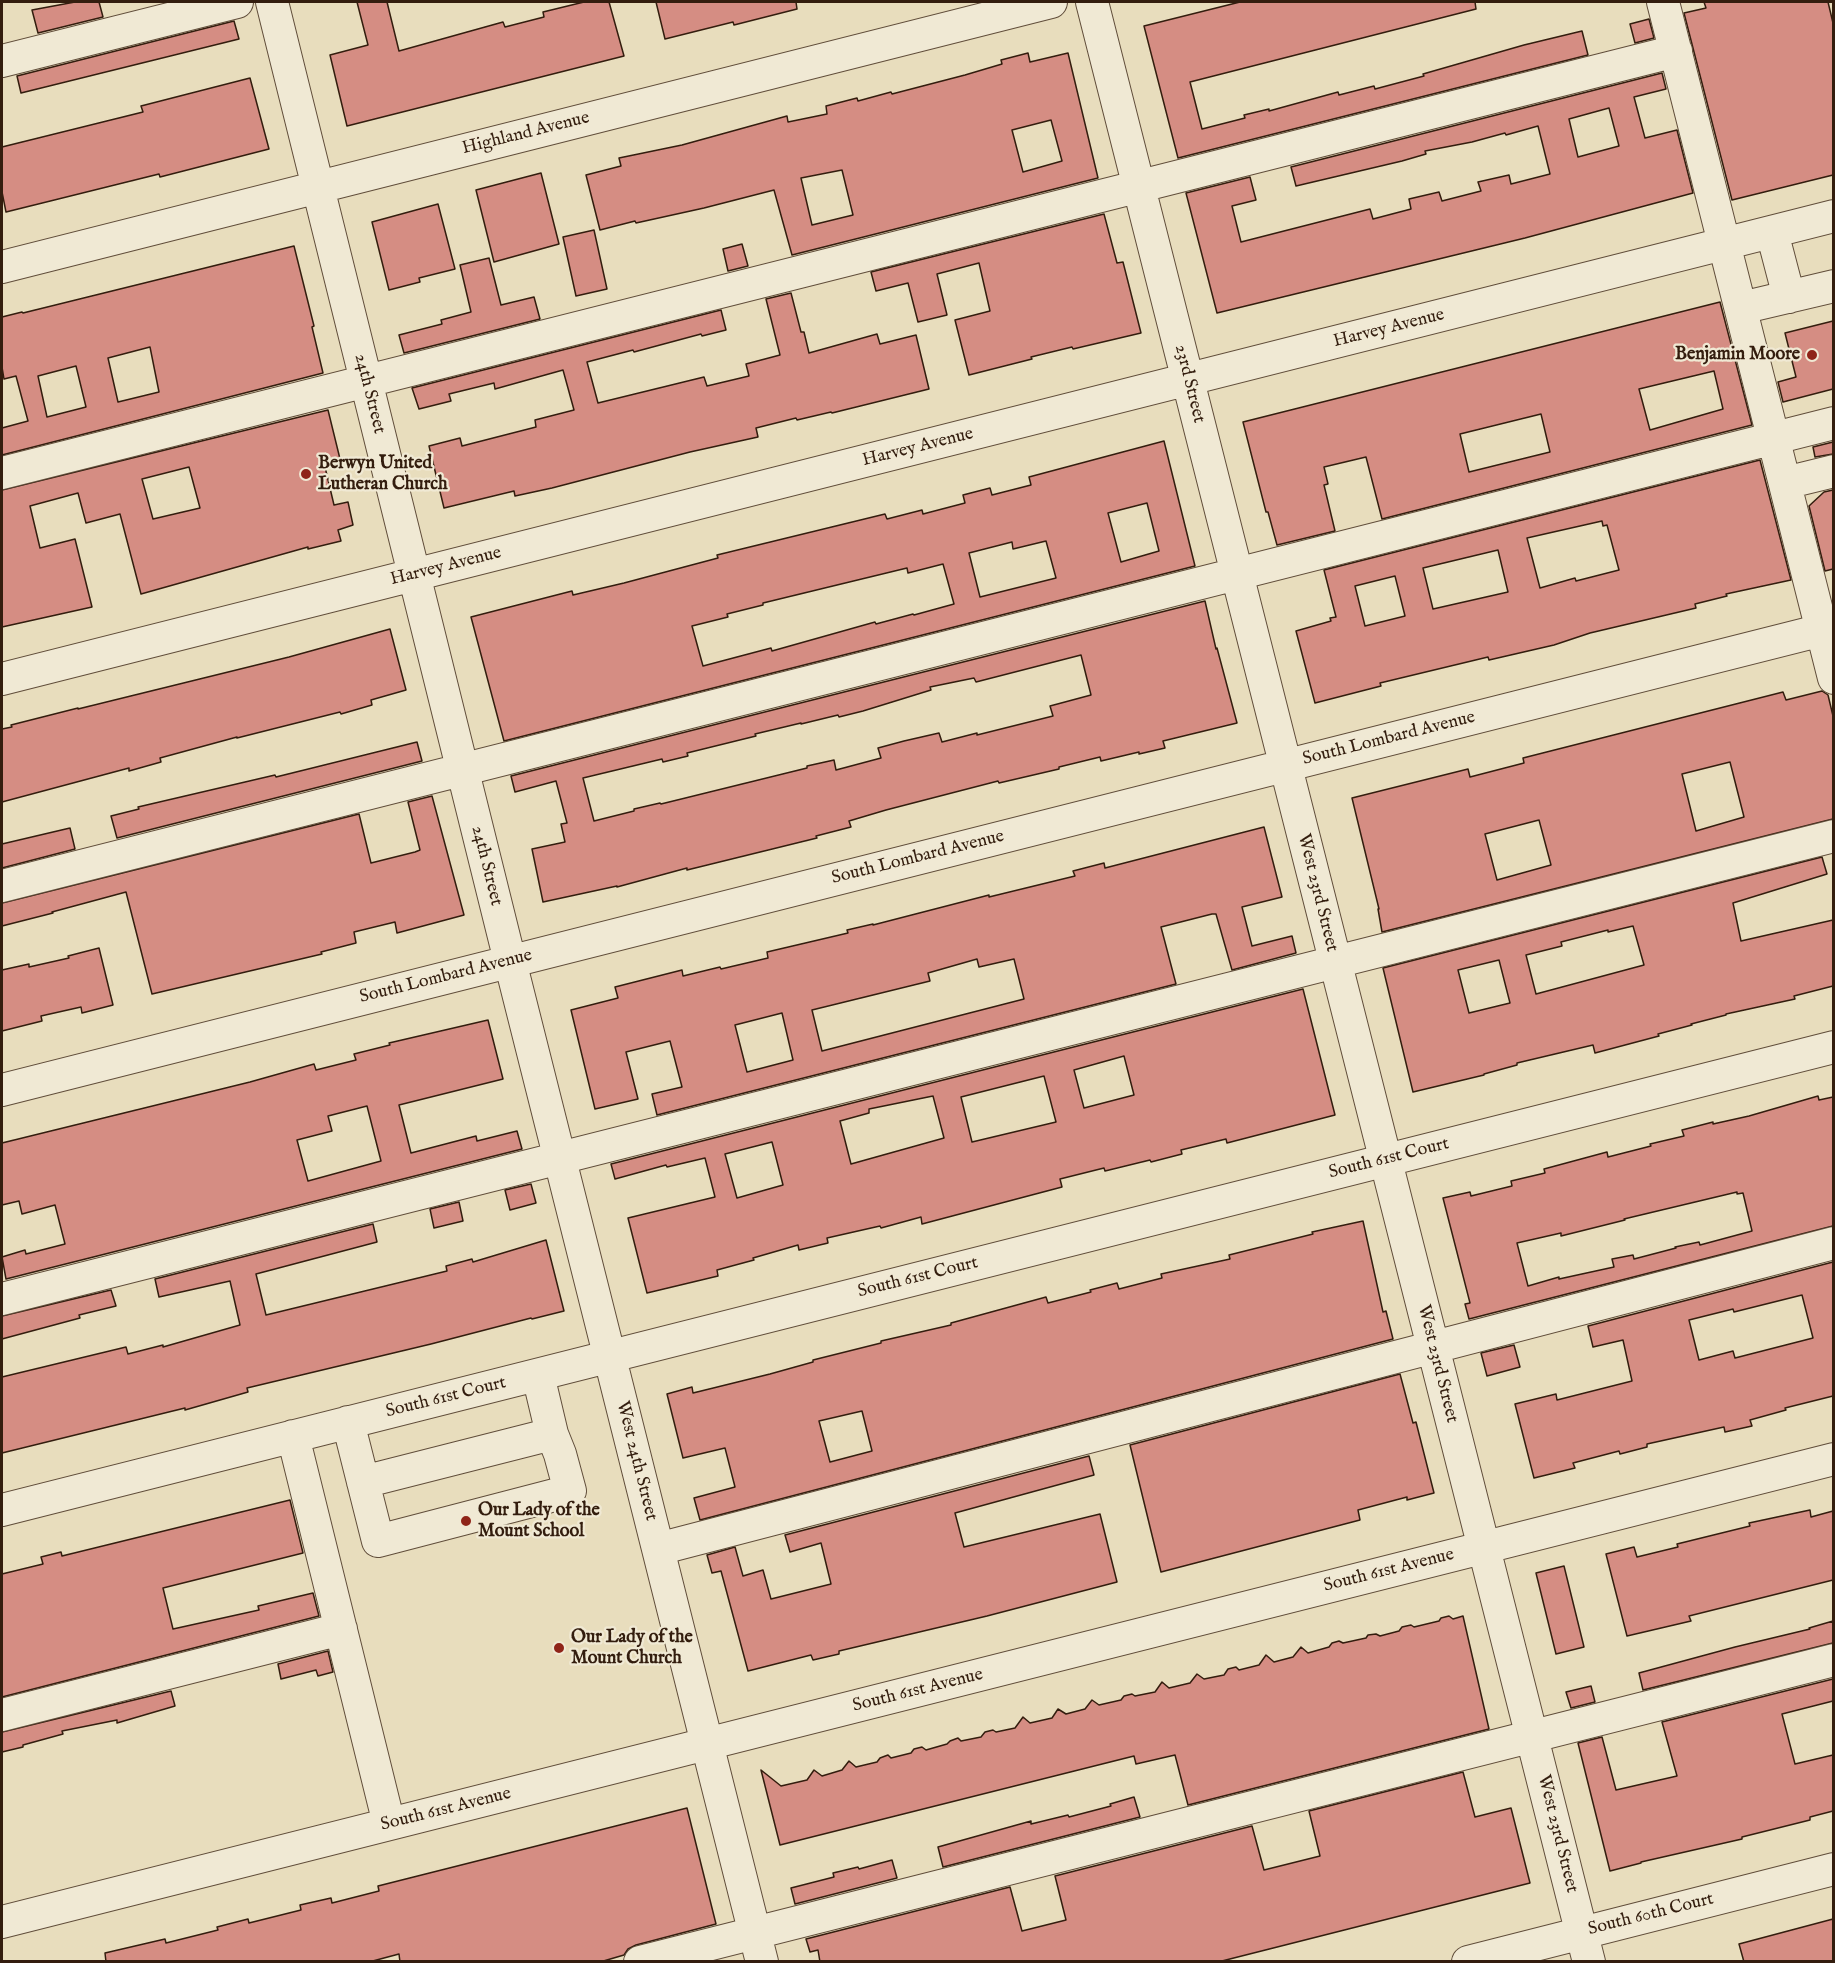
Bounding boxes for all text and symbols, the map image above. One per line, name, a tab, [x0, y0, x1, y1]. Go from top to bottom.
street label: Highland Avenue	[460, 108, 592, 160]
street label: Harvey Avenue	[1331, 305, 1447, 353]
street label: 23rd Street	[1169, 343, 1209, 425]
place label: Benjamin Moore	[1675, 344, 1800, 366]
marker: Benjamin Moore	[1805, 348, 1819, 362]
street label: 24th Street	[349, 352, 389, 436]
street label: Harvey Avenue	[860, 424, 976, 472]
place label: Berwyn United Lutheran Church	[318, 453, 448, 496]
marker: Berwyn United Lutheran Church	[299, 467, 313, 481]
street label: Harvey Avenue	[388, 543, 504, 591]
street label: South Lombard Avenue	[1301, 707, 1477, 771]
street label: 24th Street	[466, 824, 506, 908]
street label: South Lombard Avenue	[830, 826, 1006, 890]
street label: West 23rd Street	[1292, 832, 1342, 954]
street label: South Lombard Avenue	[358, 945, 534, 1009]
street label: South 61st Court	[1327, 1134, 1451, 1184]
street label: South 61st Court	[856, 1253, 980, 1303]
street label: West 23rd Street	[1412, 1303, 1462, 1425]
street label: South 61st Court	[384, 1373, 508, 1423]
street label: West 24th Street	[611, 1399, 661, 1523]
place label: Our Lady of the Mount School	[478, 1500, 600, 1543]
marker: Our Lady of the Mount School	[459, 1514, 473, 1528]
street label: South 61st Avenue	[1322, 1544, 1456, 1598]
place label: Our Lady of the Mount Church	[571, 1627, 693, 1670]
marker: Our Lady of the Mount Church	[552, 1641, 566, 1655]
street label: South 61st Avenue	[851, 1664, 985, 1718]
street label: West 23rd Street	[1532, 1773, 1582, 1895]
street label: South 61st Avenue	[379, 1783, 513, 1837]
street label: South 60th Court	[1586, 1889, 1716, 1941]

